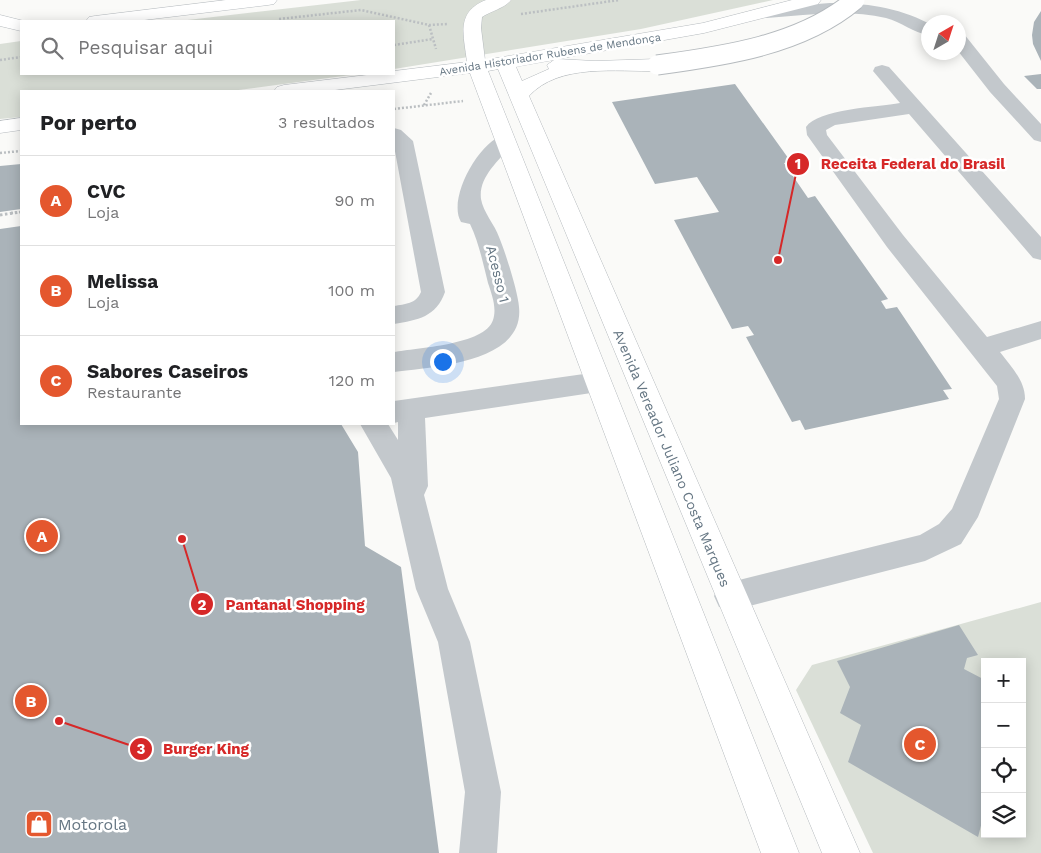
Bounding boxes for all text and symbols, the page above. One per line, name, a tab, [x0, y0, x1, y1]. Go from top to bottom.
north arrow	[921, 15, 966, 60]
search box	[20, 20, 395, 75]
street label: Avenida Historiador Rubens de Mendonça	[438, 31, 662, 78]
icon: search	[38, 34, 66, 62]
text: Pesquisar aqui	[78, 36, 213, 59]
text: Por perto	[40, 110, 137, 135]
text: 3 resultados	[278, 113, 375, 132]
callout: Receita Federal do Brasil	[786, 149, 1016, 179]
text: 1	[795, 155, 801, 173]
text: Receita Federal do Brasil	[821, 155, 1005, 173]
text: CVC	[87, 180, 126, 203]
text: A	[51, 191, 61, 210]
text: 90 m	[334, 191, 375, 210]
text: Loja	[87, 203, 119, 222]
street label: Acesso 1	[483, 244, 513, 304]
text: Melissa	[87, 270, 158, 293]
text: B	[51, 281, 61, 300]
text: 100 m	[328, 281, 375, 300]
text: Loja	[87, 293, 119, 312]
street label: Avenida Vereador Juliano Costa Marques	[610, 327, 734, 589]
your location	[430, 349, 456, 375]
text: Sabores Caseiros	[87, 360, 248, 383]
text: C	[51, 371, 61, 390]
text: 120 m	[329, 371, 375, 390]
text: Restaurante	[87, 383, 182, 402]
pin: A	[26, 517, 58, 555]
callout: Pantanal Shopping	[190, 589, 374, 619]
text: 2	[198, 596, 207, 614]
text: Pantanal Shopping	[225, 596, 365, 614]
map controls	[981, 658, 1026, 838]
button: +	[981, 658, 1026, 703]
pin: B	[15, 682, 47, 720]
button: −	[981, 703, 1026, 748]
pin: C	[904, 725, 936, 763]
callout: Burger King	[128, 734, 259, 764]
text: 3	[137, 740, 146, 758]
text: Burger King	[163, 740, 250, 758]
button: locate	[981, 748, 1026, 793]
button: layers	[981, 793, 1026, 838]
shop icon: Motorola	[24, 809, 54, 839]
place label: Motorola	[58, 815, 127, 834]

